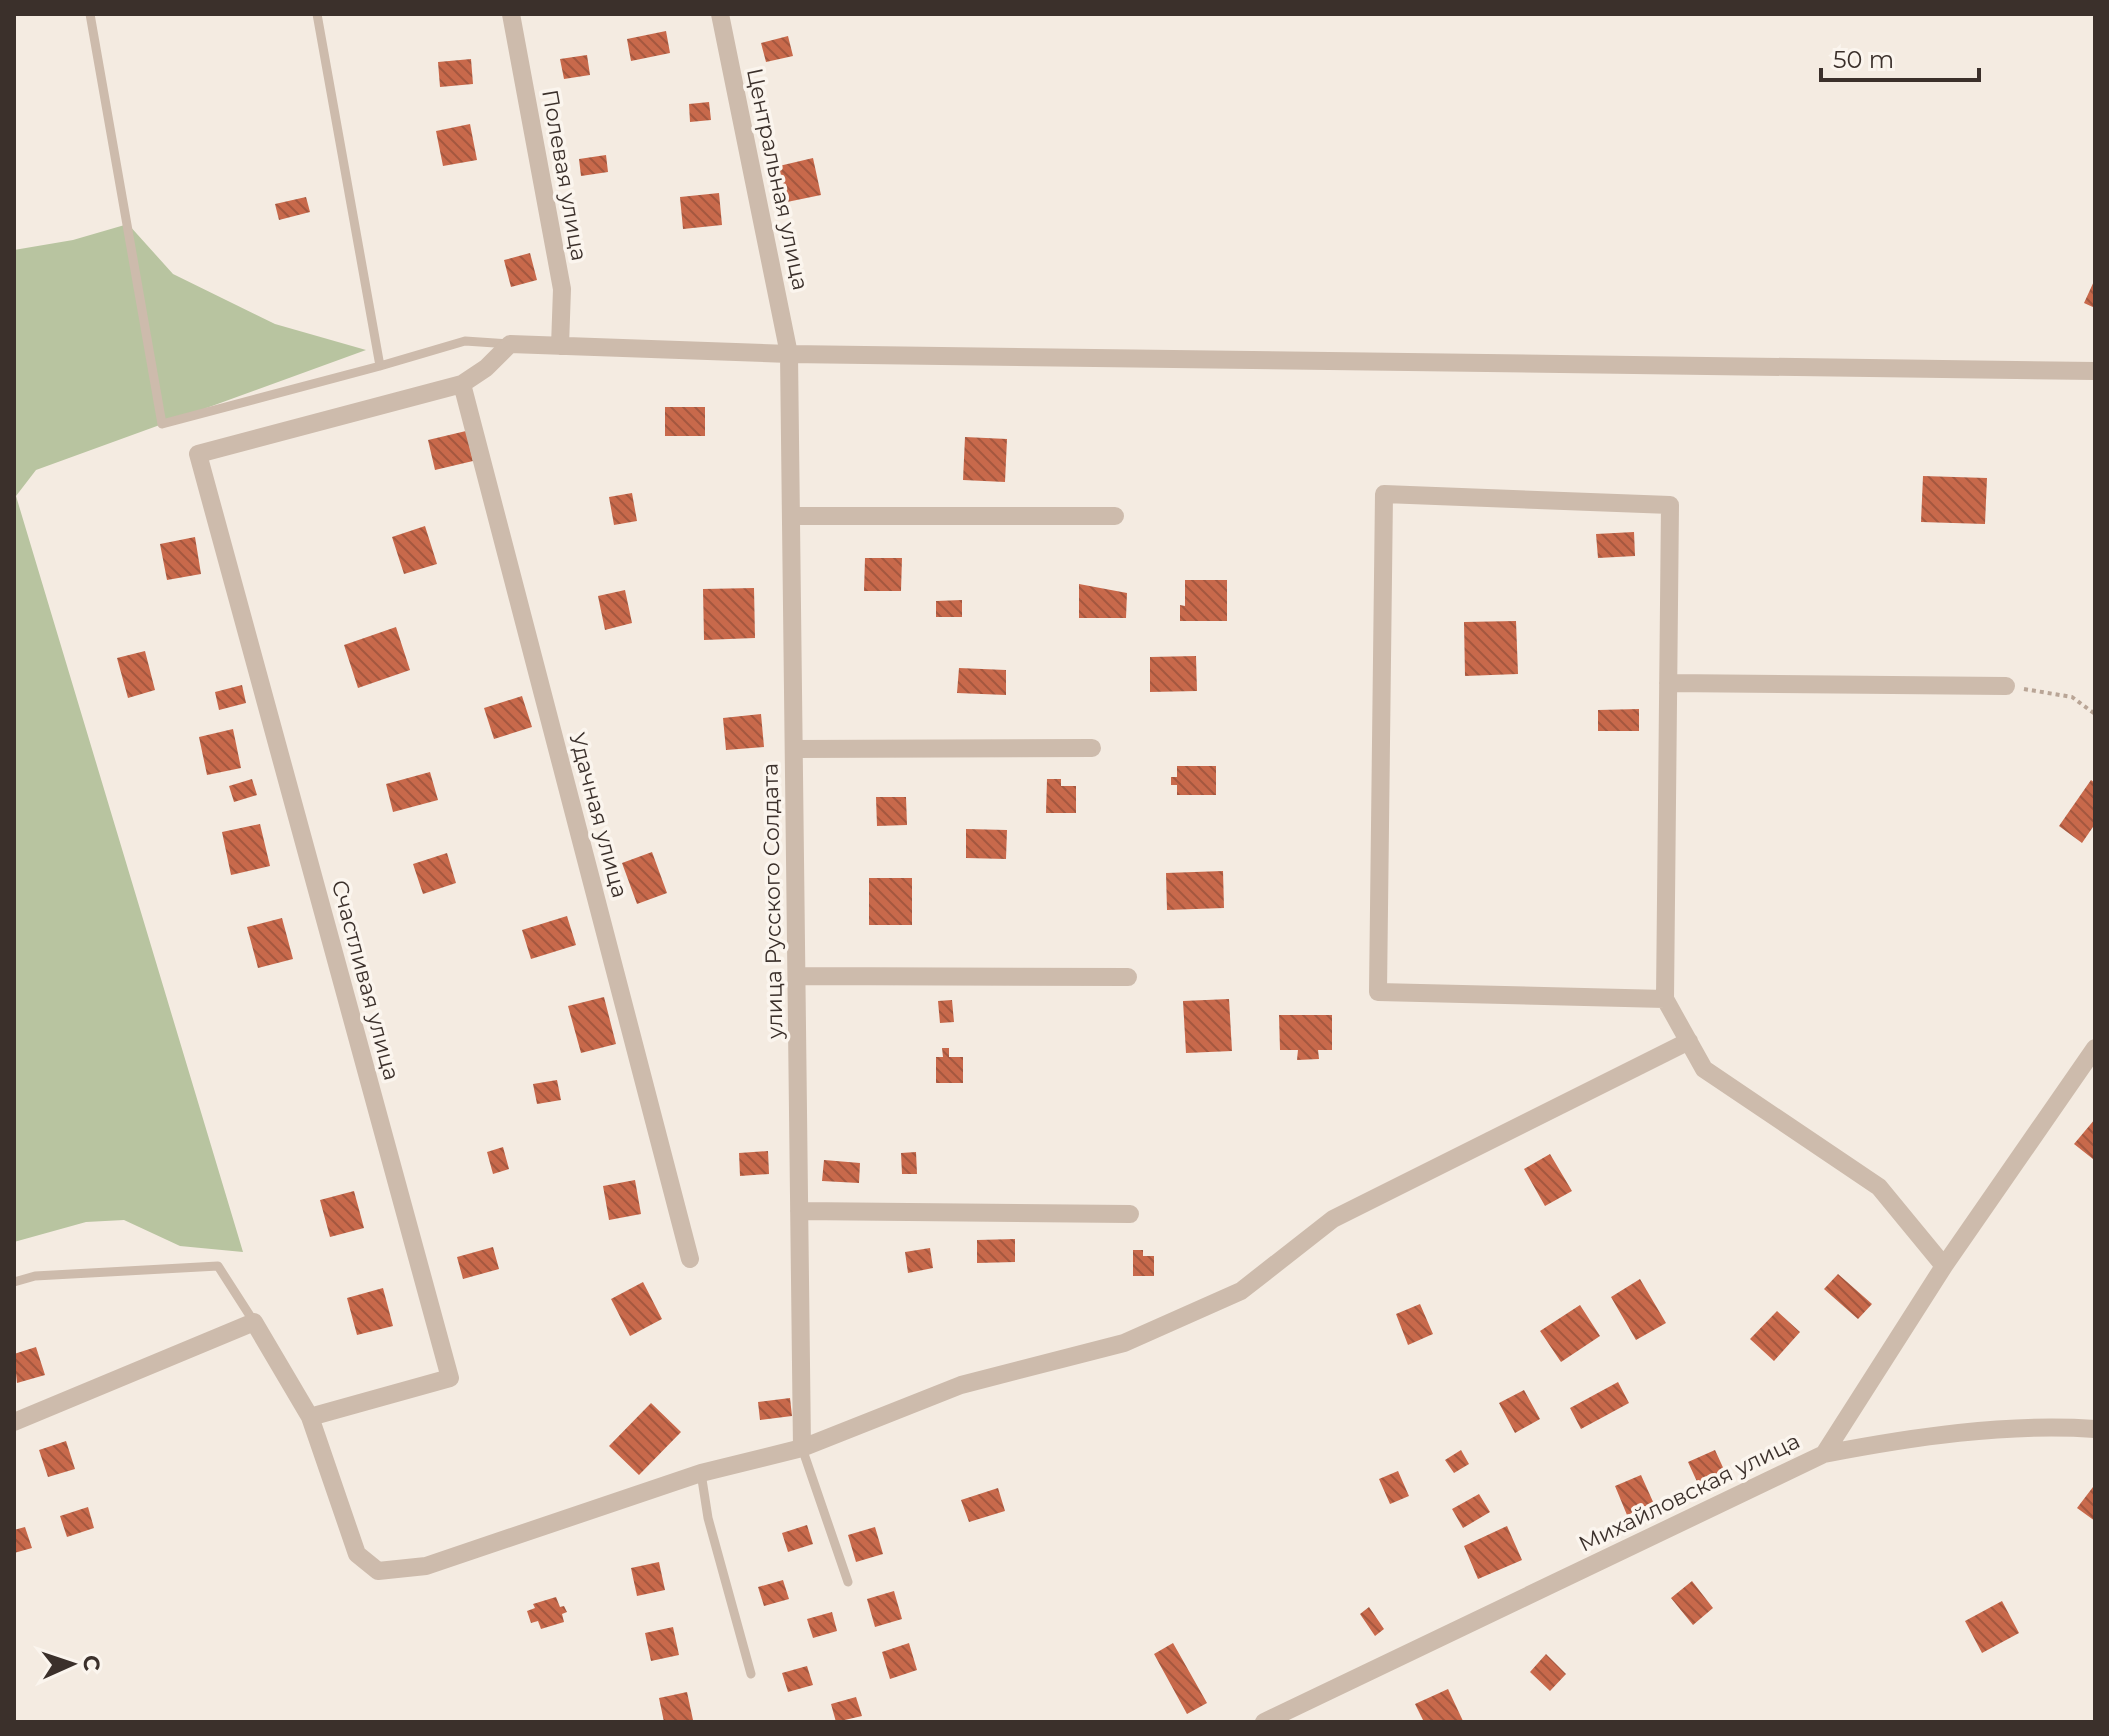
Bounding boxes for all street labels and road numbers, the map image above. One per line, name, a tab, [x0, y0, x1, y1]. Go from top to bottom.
street label: Центральная улица	[741, 66, 814, 293]
street label: Полевая улица	[536, 87, 593, 263]
street label: Удачная улица	[563, 730, 634, 901]
street label: улица Русского Солдата	[757, 763, 788, 1040]
street label: Счастливая улица	[326, 877, 405, 1083]
street label: Михайловская улица	[1574, 1427, 1804, 1558]

